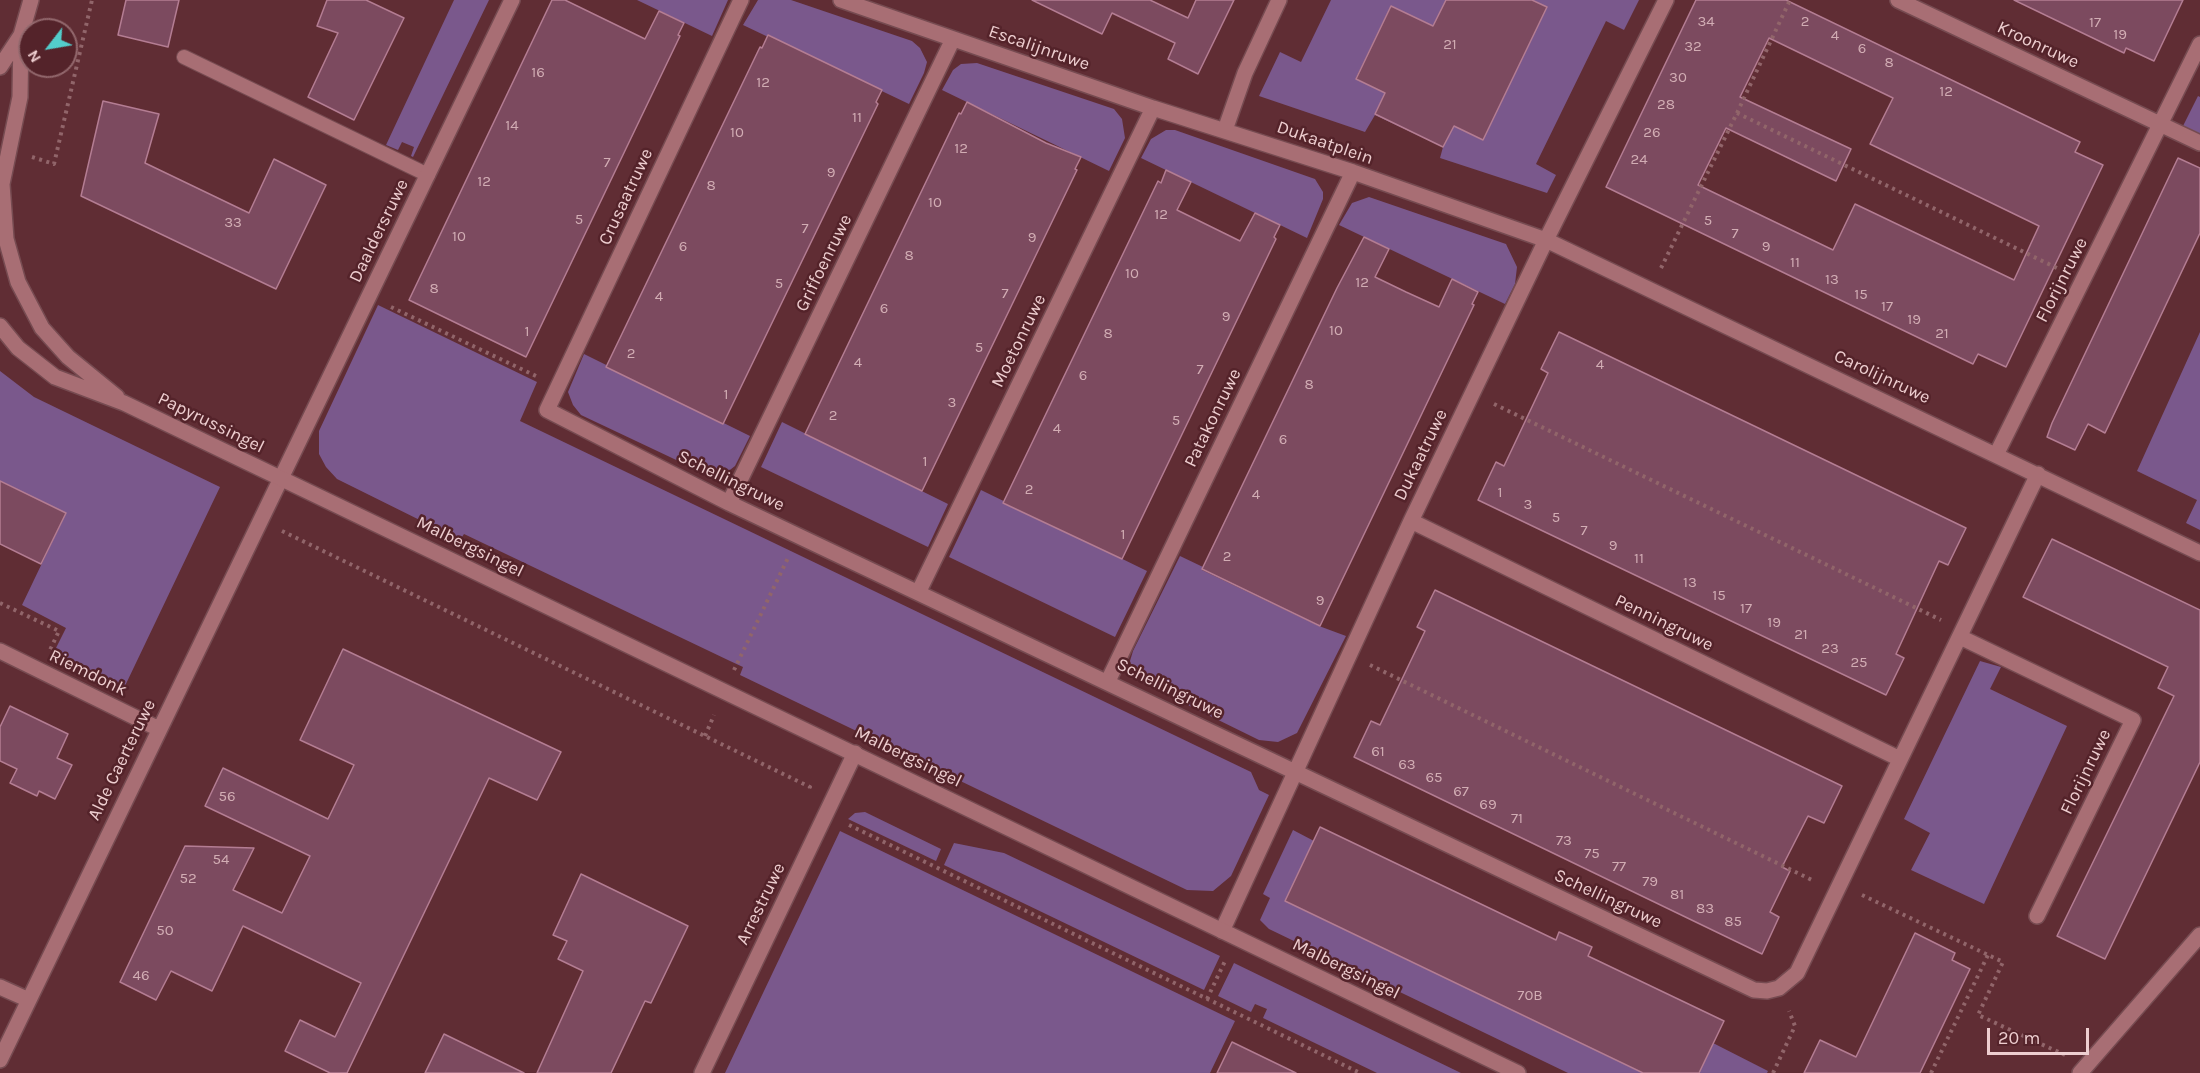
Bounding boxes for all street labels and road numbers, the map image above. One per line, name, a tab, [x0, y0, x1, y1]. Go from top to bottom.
street label: Kroonruwe	[1994, 17, 2082, 73]
street label: Escalijnruwe	[986, 21, 1092, 75]
street label: Dukaatplein	[1274, 116, 1376, 170]
street label: Crusaatruwe	[594, 145, 658, 249]
street label: Daaldersruwe	[345, 176, 413, 286]
street label: Griffoenruwe	[791, 211, 857, 315]
street label: Florijnruwe	[2031, 234, 2093, 326]
street label: Moetonruwe	[987, 291, 1051, 391]
street label: Carolijnruwe	[1830, 345, 1934, 409]
street label: Patakonruwe	[1180, 365, 1246, 471]
street label: Papyrussingel	[154, 388, 268, 458]
street label: Dukaatruwe	[1390, 406, 1452, 504]
street label: Schellingruwe	[674, 446, 788, 516]
street label: Malbergsingel	[413, 512, 527, 582]
street label: Penningruwe	[1611, 590, 1717, 656]
street label: Riemdonk	[46, 645, 130, 701]
street label: Schellingruwe	[1113, 654, 1227, 724]
street label: Alde Caerteruwe	[83, 696, 161, 824]
street label: Malbergsingel	[851, 722, 965, 792]
street label: Florijnruwe	[2056, 726, 2116, 818]
street label: Arrestruwe	[732, 859, 790, 949]
street label: Schellingruwe	[1551, 865, 1665, 933]
street label: Malbergsingel	[1289, 934, 1403, 1004]

